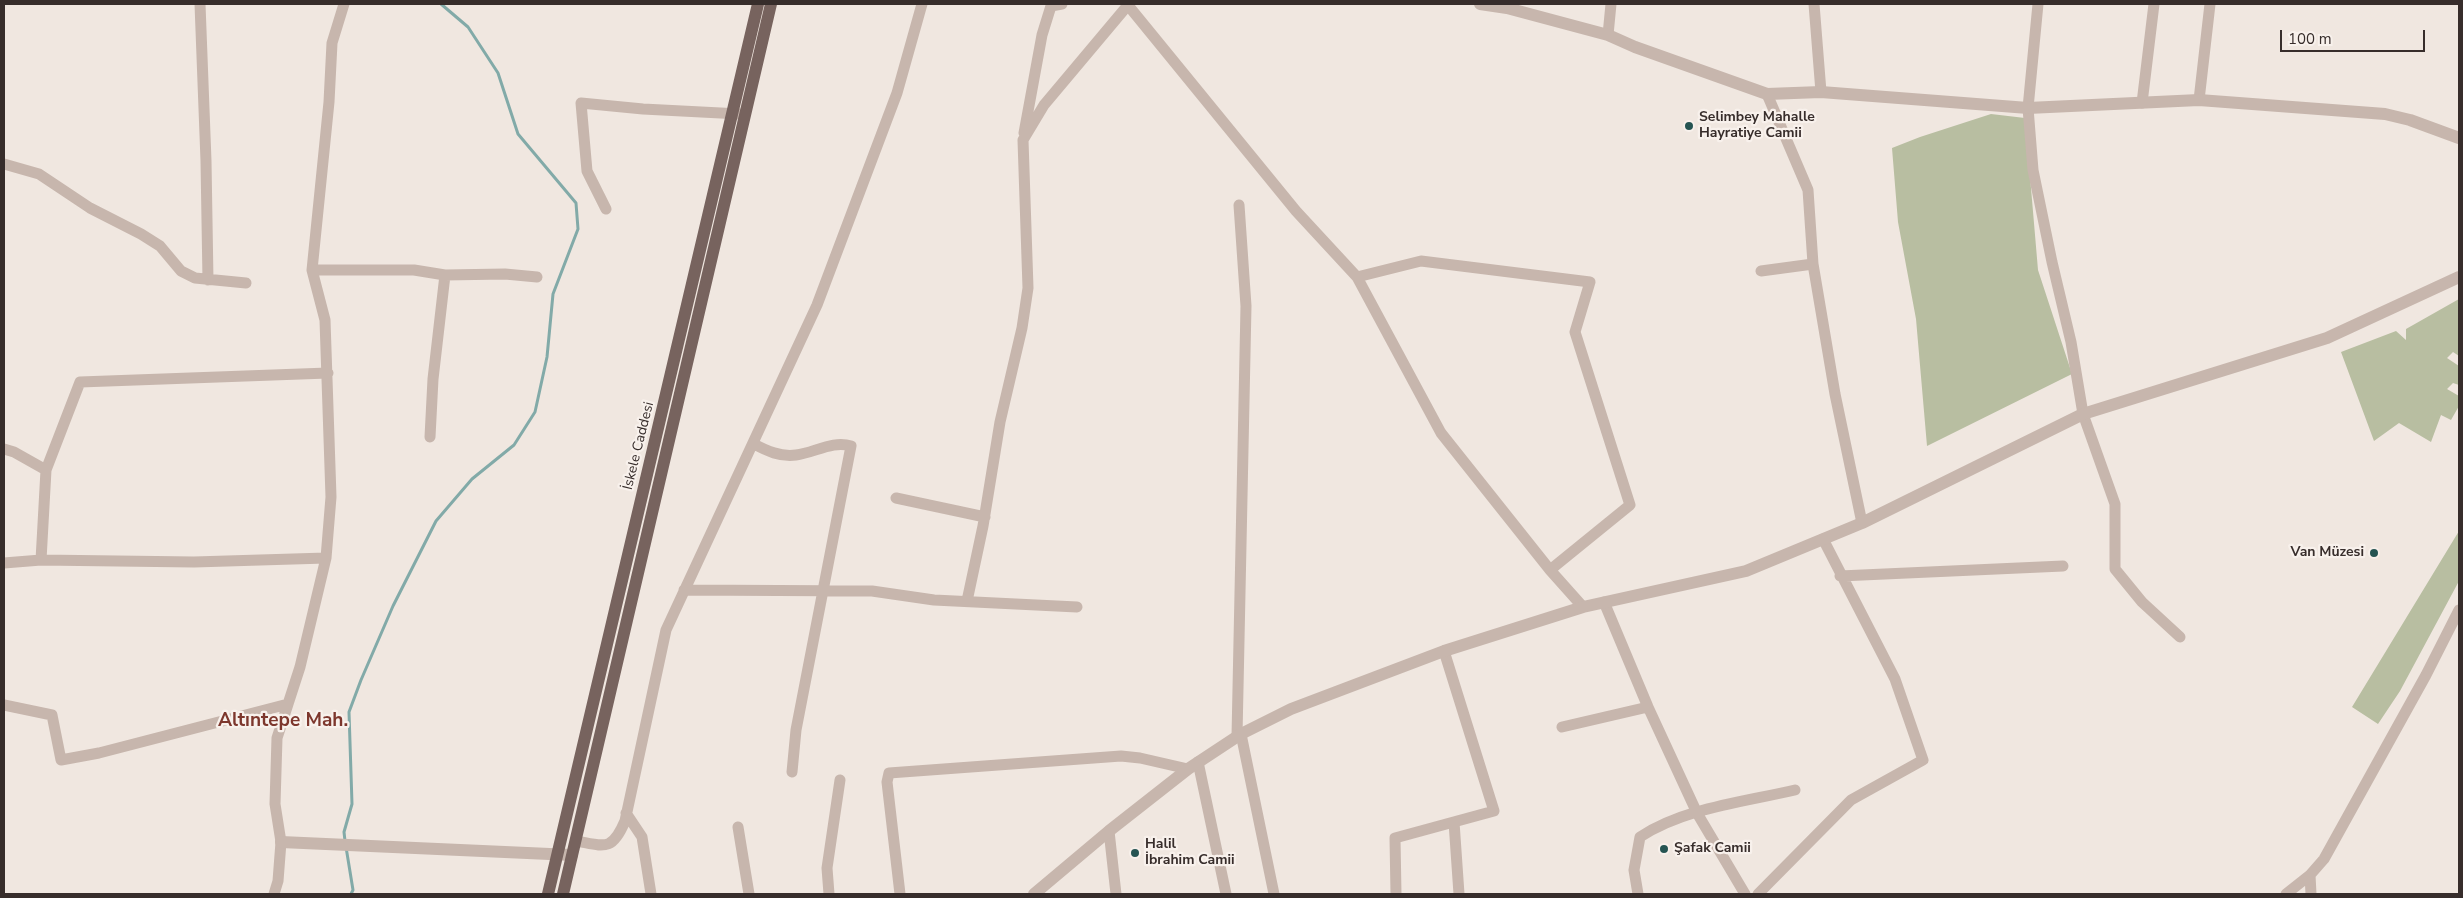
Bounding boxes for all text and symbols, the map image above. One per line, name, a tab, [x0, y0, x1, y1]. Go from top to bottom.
scale bar	[2283, 20, 2428, 52]
text: 100 m	[2288, 29, 2332, 49]
place label: Selimbey Mahalle Hayratiye Camii	[1699, 110, 1815, 142]
marker: Selimbey Mahalle Hayratiye Camii	[1683, 120, 1695, 132]
street label: İskele Caddesi	[620, 400, 658, 492]
place label: Van Müzesi	[2290, 545, 2364, 561]
marker: Van Müzesi	[2368, 547, 2380, 559]
district label: Altıntepe Mah.	[218, 710, 348, 732]
place label: Halil İbrahim Camii	[1145, 837, 1235, 870]
place label: Şafak Camii	[1674, 841, 1751, 857]
marker: Şafak Camii	[1658, 843, 1670, 855]
marker: Halil İbrahim Camii	[1129, 847, 1141, 859]

